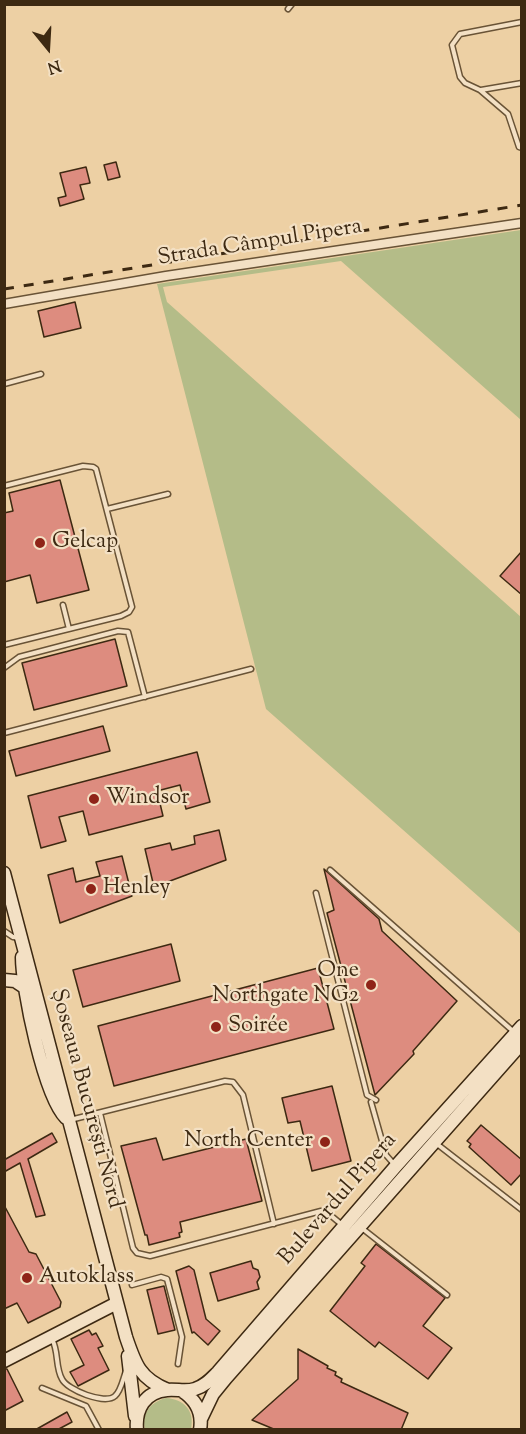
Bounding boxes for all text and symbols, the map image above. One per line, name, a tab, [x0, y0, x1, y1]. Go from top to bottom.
north arrow	[18, 18, 78, 78]
text: N	[44, 53, 63, 79]
street label: Strada Câmpul Pipera	[156, 215, 364, 273]
place label: Gelcap	[52, 530, 118, 556]
marker: Gelcap	[33, 536, 47, 550]
place label: Windsor	[106, 786, 190, 812]
marker: Windsor	[87, 792, 101, 806]
place label: Henley	[103, 876, 170, 902]
marker: Henley	[84, 882, 98, 896]
place label: One Northgate NG2	[212, 959, 359, 1010]
marker: One Northgate NG2	[364, 978, 378, 992]
street label: Șoseaua București Nord	[43, 986, 127, 1212]
place label: Soirée	[228, 1014, 288, 1040]
marker: Soirée	[209, 1020, 223, 1034]
street label: Bulevardul Pipera	[274, 1128, 404, 1272]
place label: North Center	[184, 1129, 313, 1155]
marker: North Center	[318, 1135, 332, 1149]
place label: Autoklass	[39, 1265, 134, 1291]
marker: Autoklass	[20, 1271, 34, 1285]

